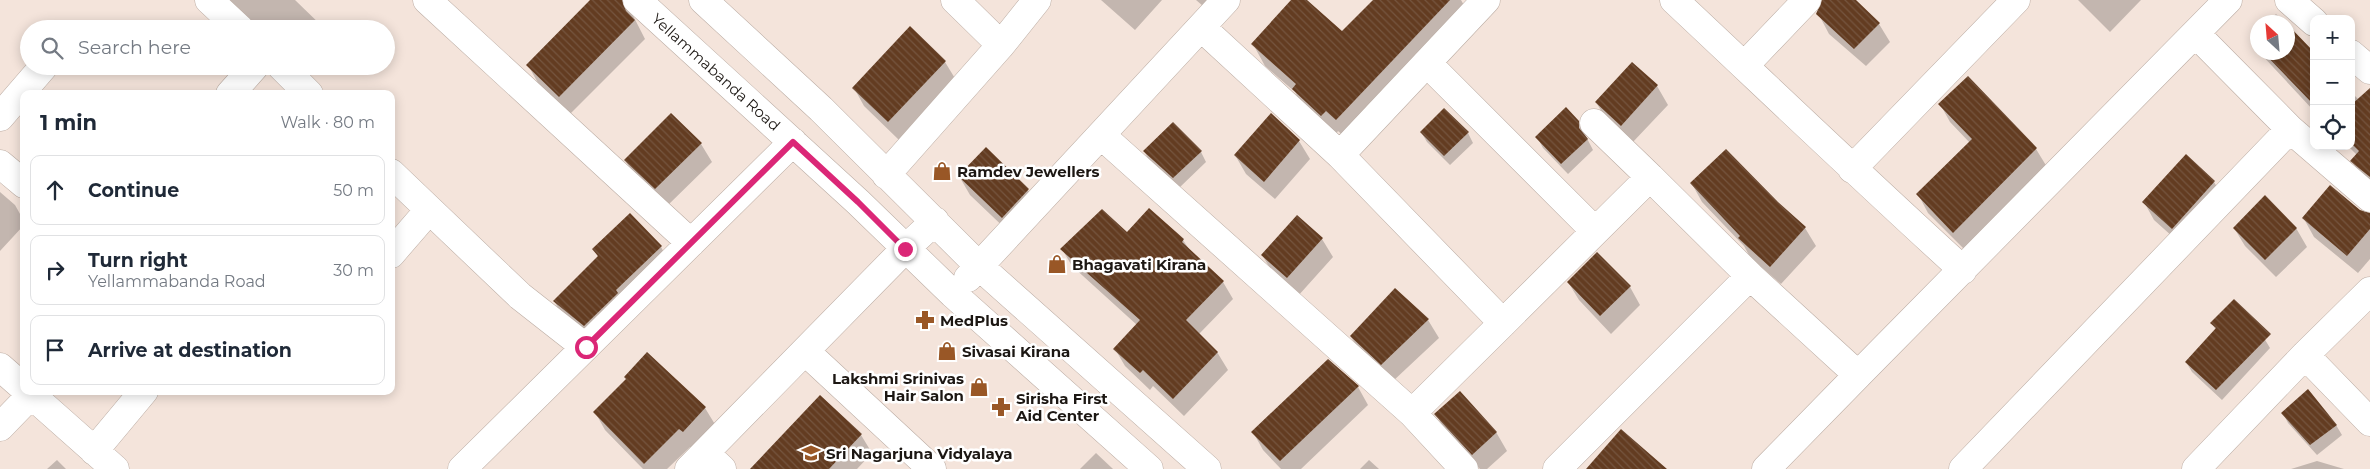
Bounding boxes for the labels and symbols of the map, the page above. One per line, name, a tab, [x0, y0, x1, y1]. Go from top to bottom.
street label: Yellammabanda Road	[648, 9, 784, 135]
north arrow	[2250, 15, 2295, 60]
shop icon: Ramdev Jewellers	[931, 160, 953, 182]
place label: Ramdev Jewellers	[957, 162, 1100, 181]
route end	[894, 238, 917, 261]
shop icon: Bhagavati Kirana	[1046, 253, 1068, 275]
place label: Bhagavati Kirana	[1072, 255, 1206, 274]
pharmacy icon: MedPlus	[914, 309, 936, 331]
place label: MedPlus	[940, 311, 1008, 330]
route start	[575, 336, 598, 359]
shop icon: Sivasai Kirana	[936, 340, 958, 362]
place label: Sivasai Kirana	[962, 342, 1070, 361]
place label: Lakshmi Srinivas Hair Salon	[832, 369, 964, 405]
shop icon: Lakshmi Srinivas Hair Salon	[968, 376, 990, 398]
place label: Sirisha First Aid Center	[1015, 389, 1108, 425]
pharmacy icon: Sirisha First Aid Center	[990, 396, 1012, 418]
school or university icon: Sri Nagarjuna Vidyalaya	[800, 442, 822, 464]
place label: Sri Nagarjuna Vidyalaya	[826, 444, 1013, 463]

